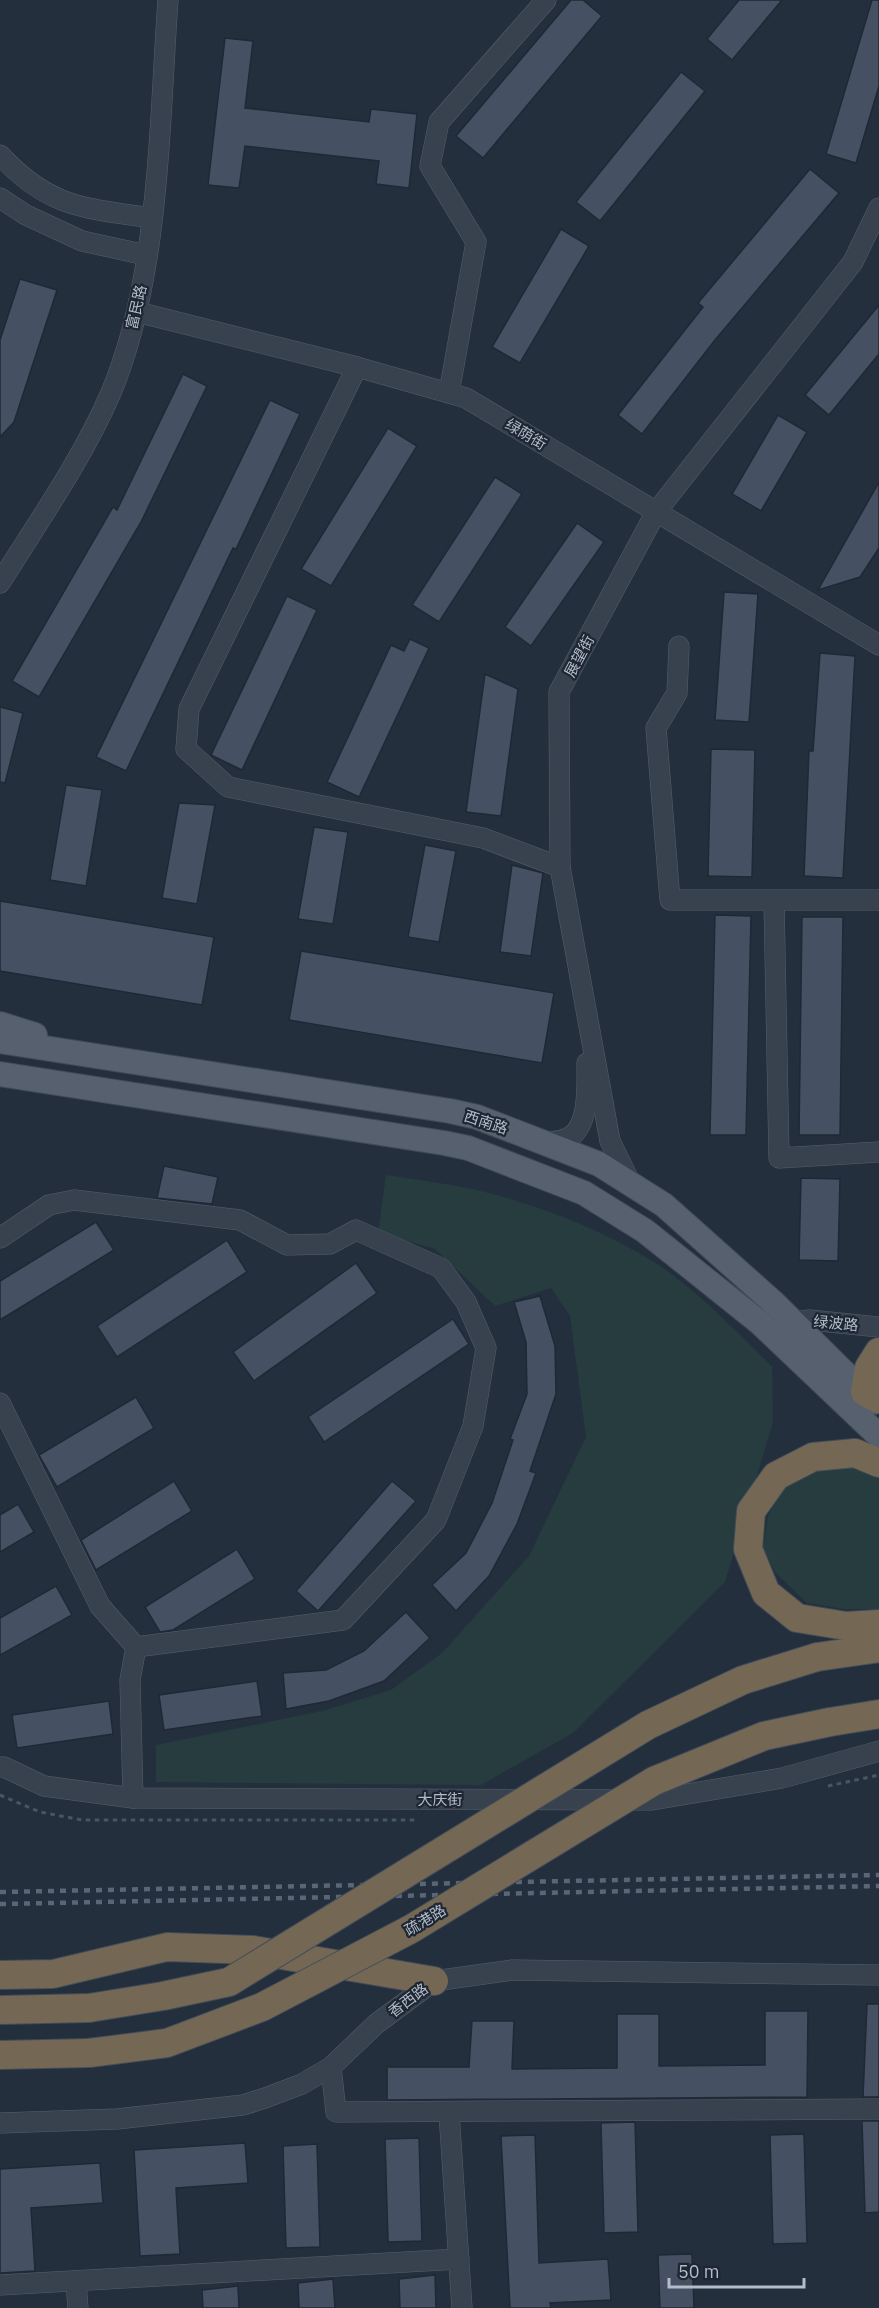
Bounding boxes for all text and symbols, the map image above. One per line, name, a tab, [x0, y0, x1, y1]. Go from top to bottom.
street label: 富民路	[122, 283, 150, 331]
street label: 绿荫街	[502, 414, 550, 454]
street label: 展望街	[560, 632, 598, 680]
street label: 西南路	[462, 1106, 510, 1138]
street label: 绿波路	[813, 1312, 859, 1334]
street label: 大庆街	[417, 1790, 463, 1809]
street label: 疏港路	[401, 1900, 449, 1940]
street label: 香西路	[384, 1979, 432, 2021]
scale bar	[669, 2251, 804, 2289]
text: 50 m	[678, 2260, 720, 2283]

